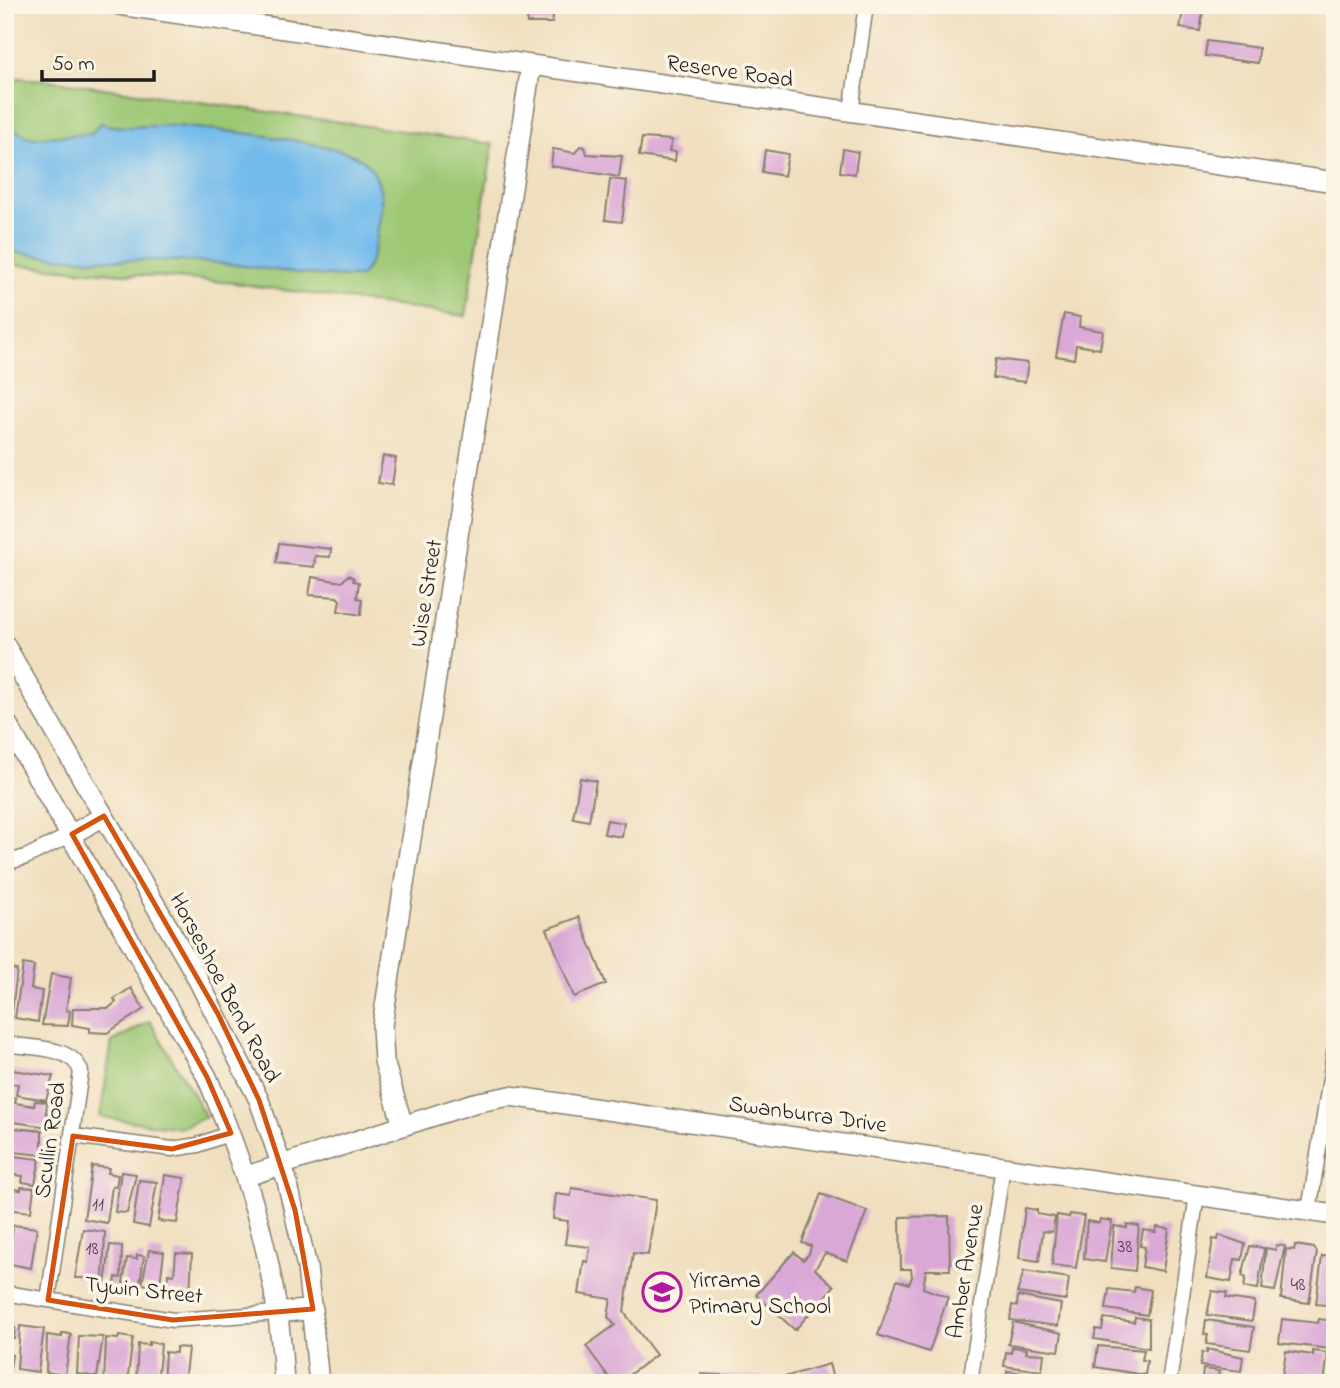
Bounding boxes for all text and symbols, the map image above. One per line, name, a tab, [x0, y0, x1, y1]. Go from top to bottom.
scale bar	[42, 38, 154, 82]
street label: Reserve Road	[664, 47, 795, 98]
text: 50 m	[52, 50, 95, 80]
street label: Wise Street	[403, 537, 452, 650]
street label: Horseshoe Bend Road	[160, 887, 288, 1089]
street label: Scullin Road	[27, 1080, 76, 1201]
street label: Swanburra Drive	[726, 1088, 890, 1143]
house number: 11	[92, 1192, 104, 1219]
street label: Amber Avenue	[940, 1201, 994, 1341]
house number: 38	[1118, 1234, 1132, 1261]
house number: 18	[85, 1236, 99, 1263]
place label: Yirrama Primary School	[689, 1265, 831, 1326]
street label: Tywin Street	[83, 1269, 205, 1316]
school or university icon: Yirrama Primary School	[641, 1271, 683, 1313]
house number: 48	[1291, 1272, 1305, 1299]

